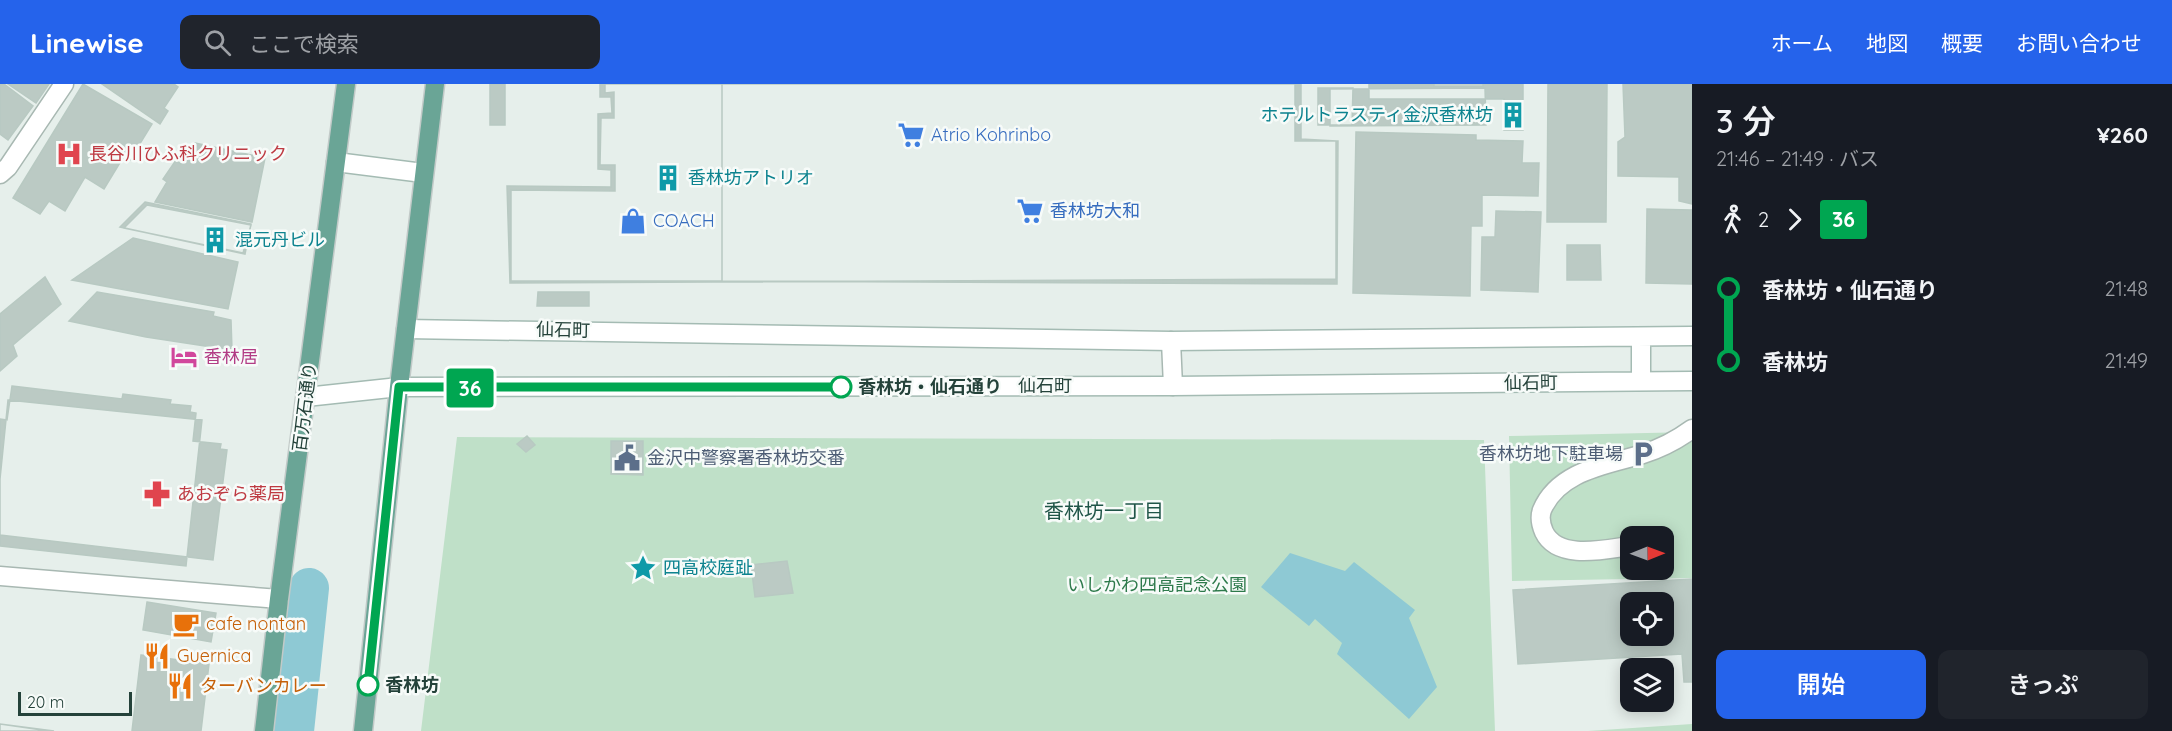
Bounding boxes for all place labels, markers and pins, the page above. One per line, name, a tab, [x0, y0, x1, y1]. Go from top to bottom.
building icon: ホテルトラスティ金沢香林坊	[1498, 100, 1528, 130]
place label: ホテルトラスティ金沢香林坊	[1260, 103, 1493, 126]
supermarket icon: Atrio Kohrinbo	[896, 120, 926, 150]
place label: Atrio Kohrinbo	[931, 123, 1051, 146]
hospital icon: 長谷川ひふ科クリニック	[54, 139, 84, 169]
place label: 長谷川ひふ科クリニック	[89, 142, 287, 165]
building icon: 香林坊アトリオ	[653, 163, 683, 193]
place label: 香林坊アトリオ	[688, 166, 814, 189]
supermarket icon: 香林坊大和	[1015, 196, 1045, 226]
place label: 香林坊大和	[1050, 199, 1140, 222]
shop icon: COACH	[618, 206, 648, 236]
place label: COACH	[653, 209, 715, 232]
building icon: 混元丹ビル	[200, 225, 230, 255]
place label: 混元丹ビル	[235, 228, 325, 251]
hotel icon: 香林居	[169, 342, 199, 372]
place label: 香林居	[204, 345, 258, 368]
place label: 香林坊・仙石通り	[858, 375, 1002, 398]
marker: 香林坊・仙石通り	[830, 376, 852, 398]
parking icon: 香林坊地下駐車場	[1628, 439, 1658, 469]
place label: 香林坊地下駐車場	[1479, 442, 1623, 465]
public building icon: 金沢中警察署香林坊交番	[612, 443, 642, 473]
place label: 金沢中警察署香林坊交番	[647, 446, 845, 469]
pharmacy icon: あおぞら薬局	[142, 479, 172, 509]
place label: あおぞら薬局	[177, 482, 285, 505]
place icon: 四高校庭趾	[628, 553, 658, 583]
place label: 四高校庭趾	[663, 556, 753, 579]
cafe icon: cafe nontan	[171, 609, 201, 639]
place label: cafe nontan	[206, 612, 306, 635]
restaurant icon: Guernica	[142, 641, 172, 671]
place label: Guernica	[177, 644, 251, 667]
restaurant icon: ターバンカレー	[165, 671, 195, 701]
place label: 香林坊	[385, 673, 439, 696]
place label: ターバンカレー	[200, 674, 327, 697]
marker: 香林坊	[357, 674, 379, 696]

